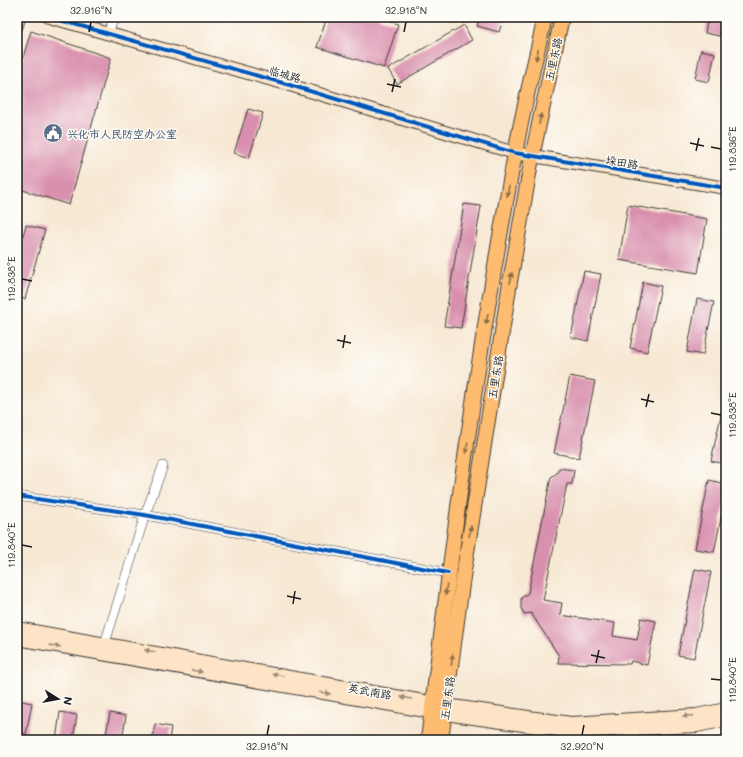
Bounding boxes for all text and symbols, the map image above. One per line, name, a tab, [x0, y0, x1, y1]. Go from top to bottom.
text: 32.916°N	[70, 3, 112, 17]
text: 32.918°N	[385, 3, 427, 17]
street label: 五里东路	[541, 36, 565, 82]
one-way arrow	[533, 49, 539, 61]
street label: 临城路	[267, 62, 303, 86]
one-way arrow	[538, 113, 544, 125]
public building icon: 兴化市人民防空办公室	[42, 122, 64, 144]
place label: 兴化市人民防空办公室	[67, 126, 177, 141]
text: 119.836°E	[725, 126, 739, 172]
street label: 垛田路	[605, 152, 639, 172]
one-way arrow	[505, 185, 511, 197]
text: 119.838°E	[4, 256, 18, 302]
one-way arrow	[508, 272, 514, 284]
one-way arrow	[484, 313, 490, 326]
street label: 五里东路	[484, 354, 506, 400]
text: 119.838°E	[725, 392, 739, 438]
one-way arrow	[464, 442, 470, 454]
text: 119.840°E	[4, 522, 18, 568]
one-way arrow	[467, 525, 473, 537]
one-way arrow	[443, 584, 449, 596]
one-way arrow	[49, 643, 62, 649]
one-way arrow	[144, 648, 156, 654]
one-way arrow	[449, 654, 455, 666]
text: 119.840°E	[725, 657, 739, 703]
one-way arrow	[191, 668, 203, 674]
one-way arrow	[272, 671, 284, 677]
street label: 五里东路	[437, 675, 457, 721]
north arrow	[38, 679, 78, 719]
street label: 英武南路	[347, 680, 393, 702]
one-way arrow	[319, 690, 331, 696]
text: N	[60, 695, 76, 707]
one-way arrow	[400, 695, 412, 701]
one-way arrow	[682, 712, 694, 719]
text: 32.918°N	[246, 739, 288, 753]
text: 32.920°N	[560, 739, 604, 753]

